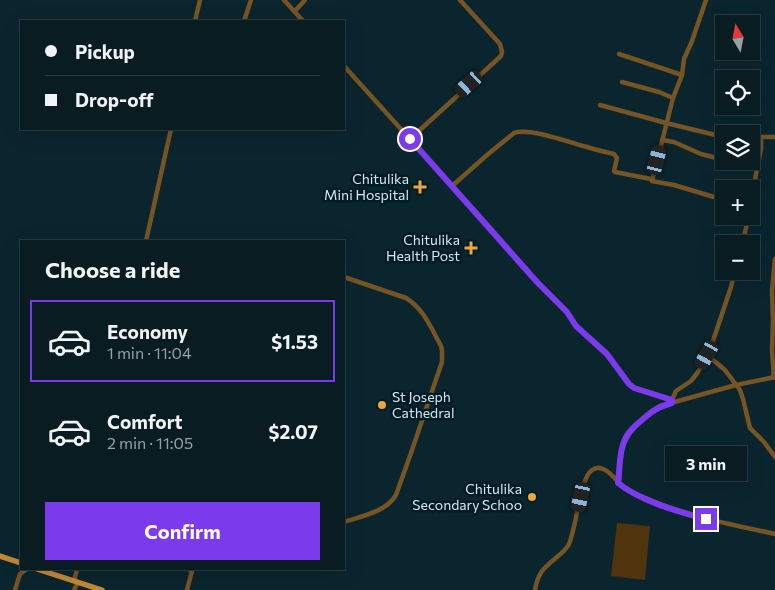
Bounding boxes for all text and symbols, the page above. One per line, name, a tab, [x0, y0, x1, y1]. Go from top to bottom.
north arrow	[715, 15, 760, 60]
map controls	[715, 15, 760, 280]
text: Pickup	[75, 40, 135, 63]
car	[452, 68, 485, 100]
button: locate	[715, 70, 760, 115]
text: Drop-off	[75, 88, 154, 111]
button: layers	[715, 125, 760, 170]
route start	[399, 128, 421, 150]
car	[646, 144, 667, 176]
place label: Chitulika Mini Hospital	[324, 170, 409, 203]
marker: Chitulika Mini Hospital	[413, 180, 427, 194]
button: +	[715, 180, 760, 225]
place label: Chitulika Health Post	[386, 231, 460, 264]
button: −	[715, 235, 760, 280]
marker: Chitulika Health Post	[464, 241, 478, 255]
text: Choose a ride	[45, 256, 180, 283]
icon: car	[47, 319, 92, 364]
text: Economy	[107, 320, 188, 343]
text: $1.53	[271, 330, 318, 353]
car	[693, 338, 720, 372]
text: 1 min · 11:04	[107, 343, 192, 362]
place label: St Joseph Cathedral	[392, 388, 454, 421]
marker: St Joseph Cathedral	[376, 399, 388, 411]
icon: car	[47, 409, 92, 454]
text: Comfort	[107, 410, 183, 433]
text: $2.07	[269, 420, 318, 443]
text: 2 min · 11:05	[107, 433, 193, 452]
callout: 3 min	[665, 446, 747, 482]
text: 3 min	[686, 454, 726, 473]
place label: Chitulika Secondary Schoo	[412, 480, 522, 513]
car	[570, 481, 591, 513]
marker: Chitulika Secondary Schoo	[526, 491, 538, 503]
button: Confirm	[45, 502, 320, 560]
route end	[695, 508, 717, 530]

